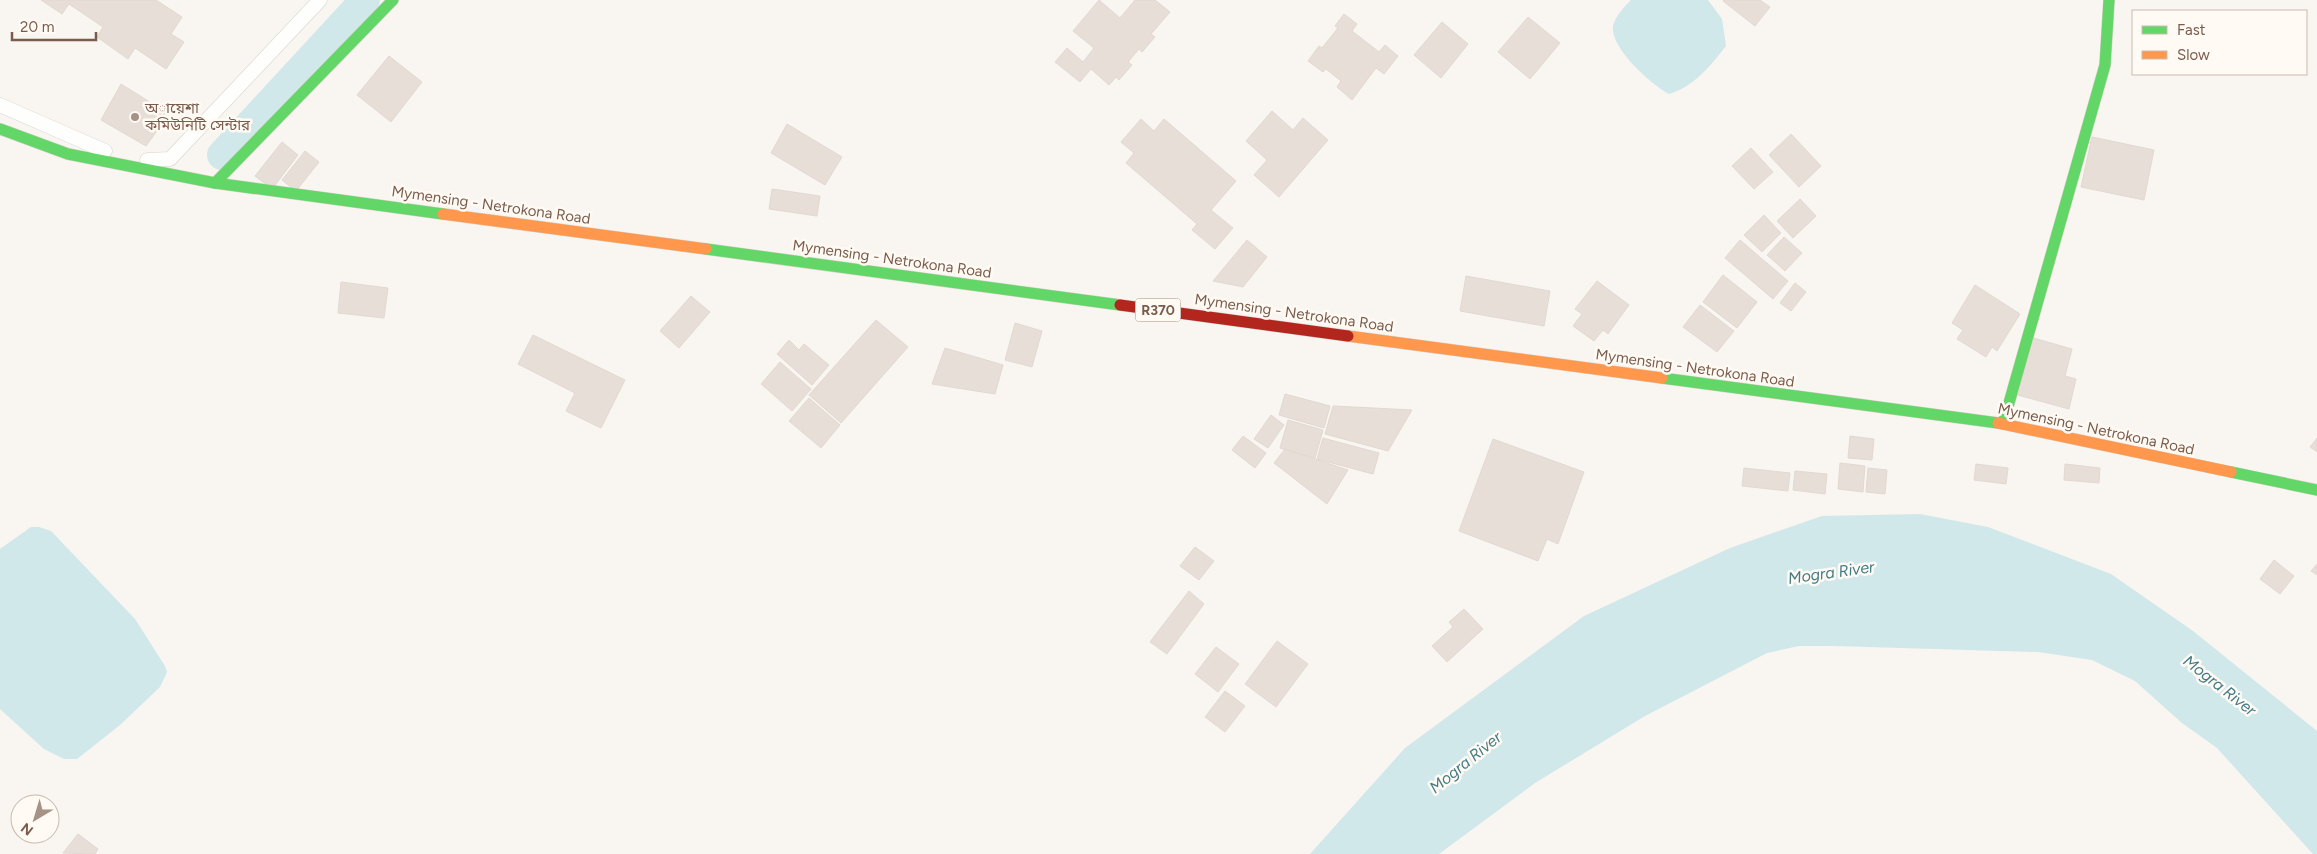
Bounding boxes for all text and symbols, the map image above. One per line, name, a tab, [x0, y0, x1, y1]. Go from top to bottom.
scale bar	[12, 10, 96, 42]
legend	[2132, 10, 2307, 75]
text: 20 m	[20, 18, 54, 36]
text: Fast	[2177, 21, 2206, 39]
text: Slow	[2177, 46, 2210, 64]
place label: অায়েশা কমিউনিটি সেন্টার	[144, 99, 251, 134]
marker: অায়েশা কমিউনিটি সেন্টার	[129, 111, 141, 123]
street label: Mymensing - Netrokona Road	[390, 182, 592, 228]
street label: Mymensing - Netrokona Road	[791, 236, 993, 282]
street label: Mymensing - Netrokona Road	[1193, 290, 1395, 336]
road number: R370	[1136, 298, 1180, 322]
street label: Mymensing - Netrokona Road	[1594, 345, 1796, 391]
street label: Mymensing - Netrokona Road	[1996, 399, 2196, 459]
water label: Mogra River	[1787, 557, 1876, 588]
water label: Mogra River	[2180, 651, 2260, 720]
water label: Mogra River	[1425, 727, 1506, 797]
north arrow	[10, 794, 60, 844]
text: N	[18, 819, 37, 839]

